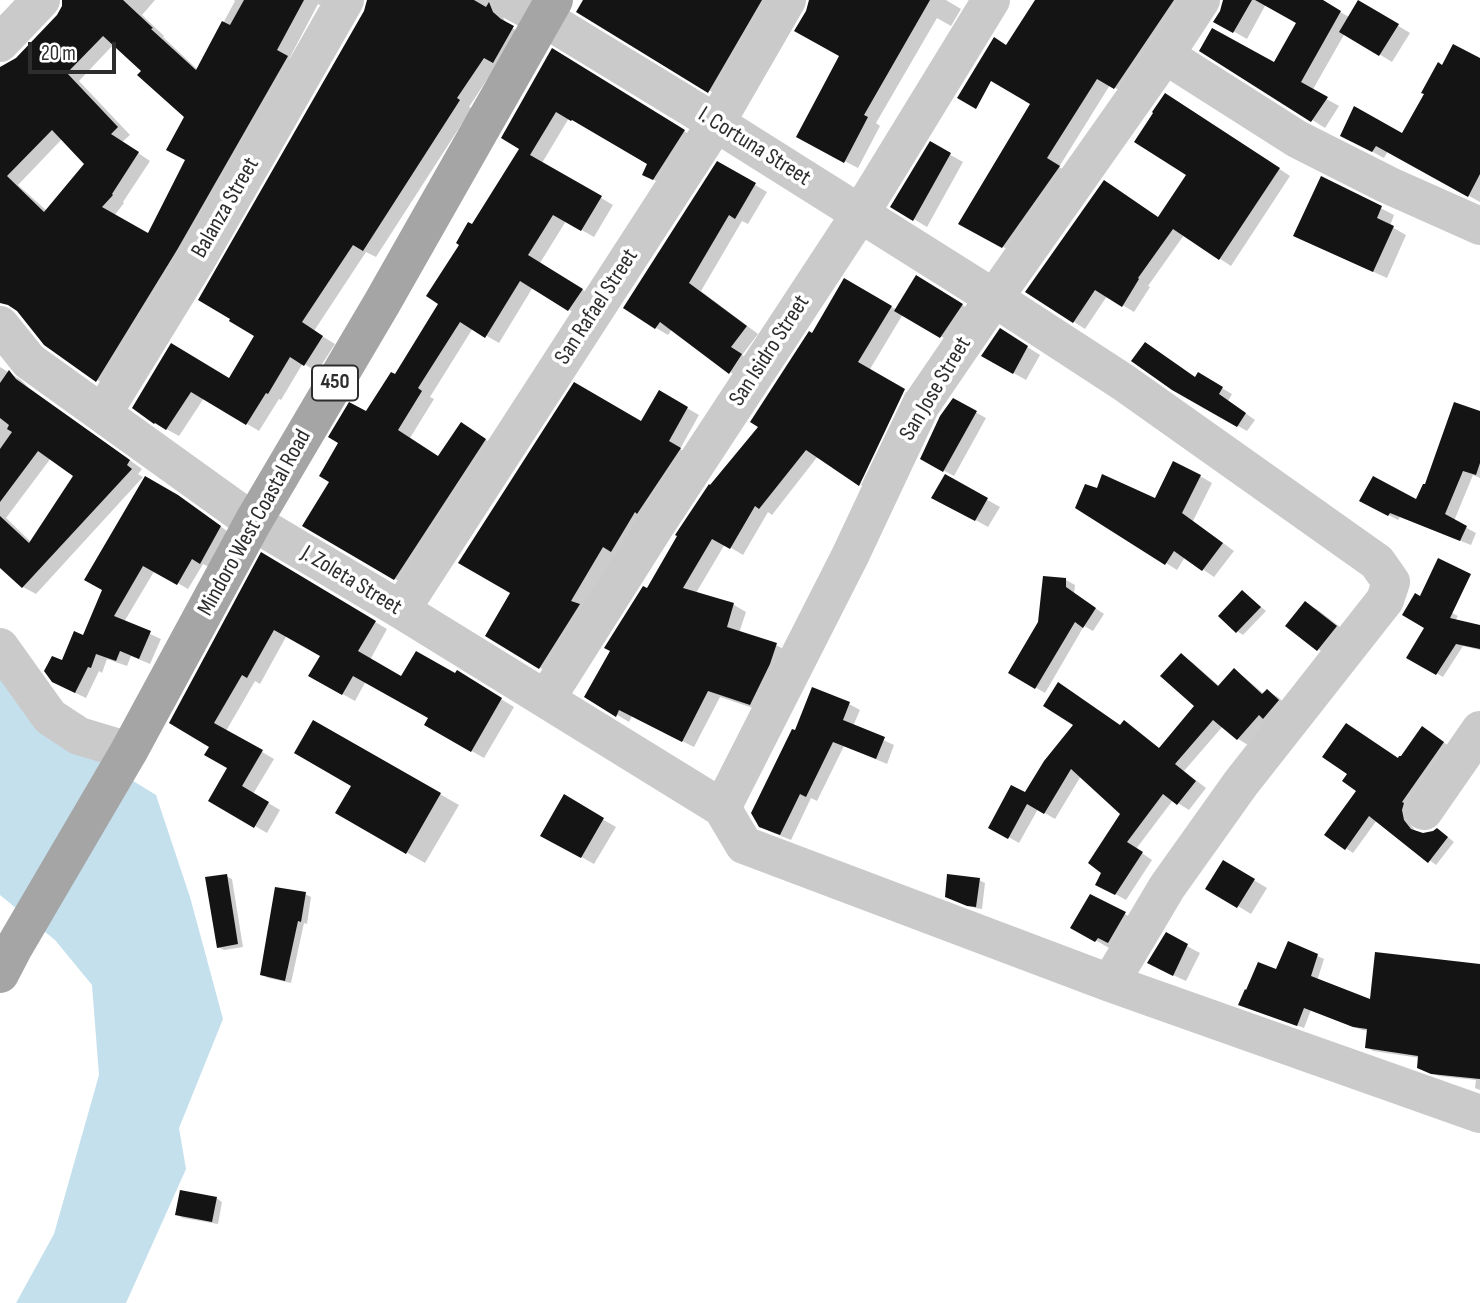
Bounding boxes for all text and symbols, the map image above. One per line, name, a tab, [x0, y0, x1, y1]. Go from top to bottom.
scale bar	[32, 28, 119, 72]
text: 20 m	[41, 41, 76, 66]
street label: I. Cortuna Street	[693, 102, 815, 192]
street label: Balanza Street	[186, 153, 266, 263]
street label: San Rafael Street	[549, 244, 645, 370]
street label: San Isidro Street	[724, 290, 816, 412]
street label: San Jose Street	[894, 332, 978, 446]
road number: 450	[312, 366, 358, 400]
street label: Mindoro West Coastal Road	[192, 425, 318, 621]
street label: J. Zoleta Street	[296, 540, 406, 622]

